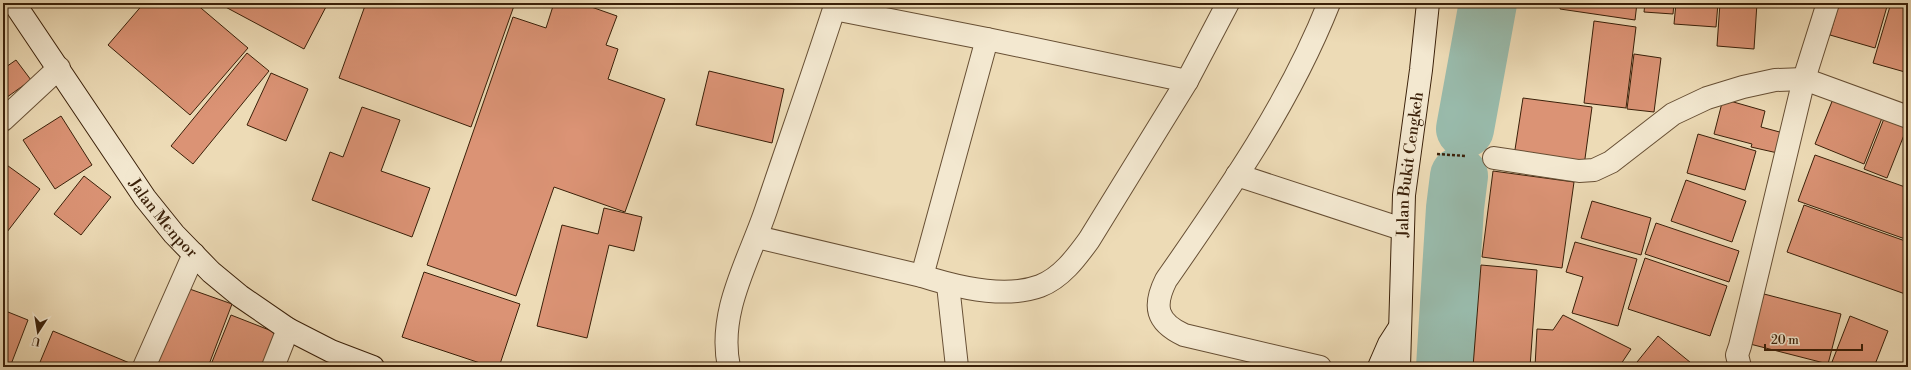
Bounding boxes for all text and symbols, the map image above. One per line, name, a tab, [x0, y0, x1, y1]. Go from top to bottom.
street label: Jalan Bukit Cengkeh	[1393, 90, 1428, 238]
street label: Jalan Menpor	[124, 174, 202, 262]
north arrow	[18, 312, 58, 352]
scale bar	[1765, 326, 1862, 352]
text: U	[30, 333, 42, 349]
text: 20 m	[1771, 333, 1799, 348]

